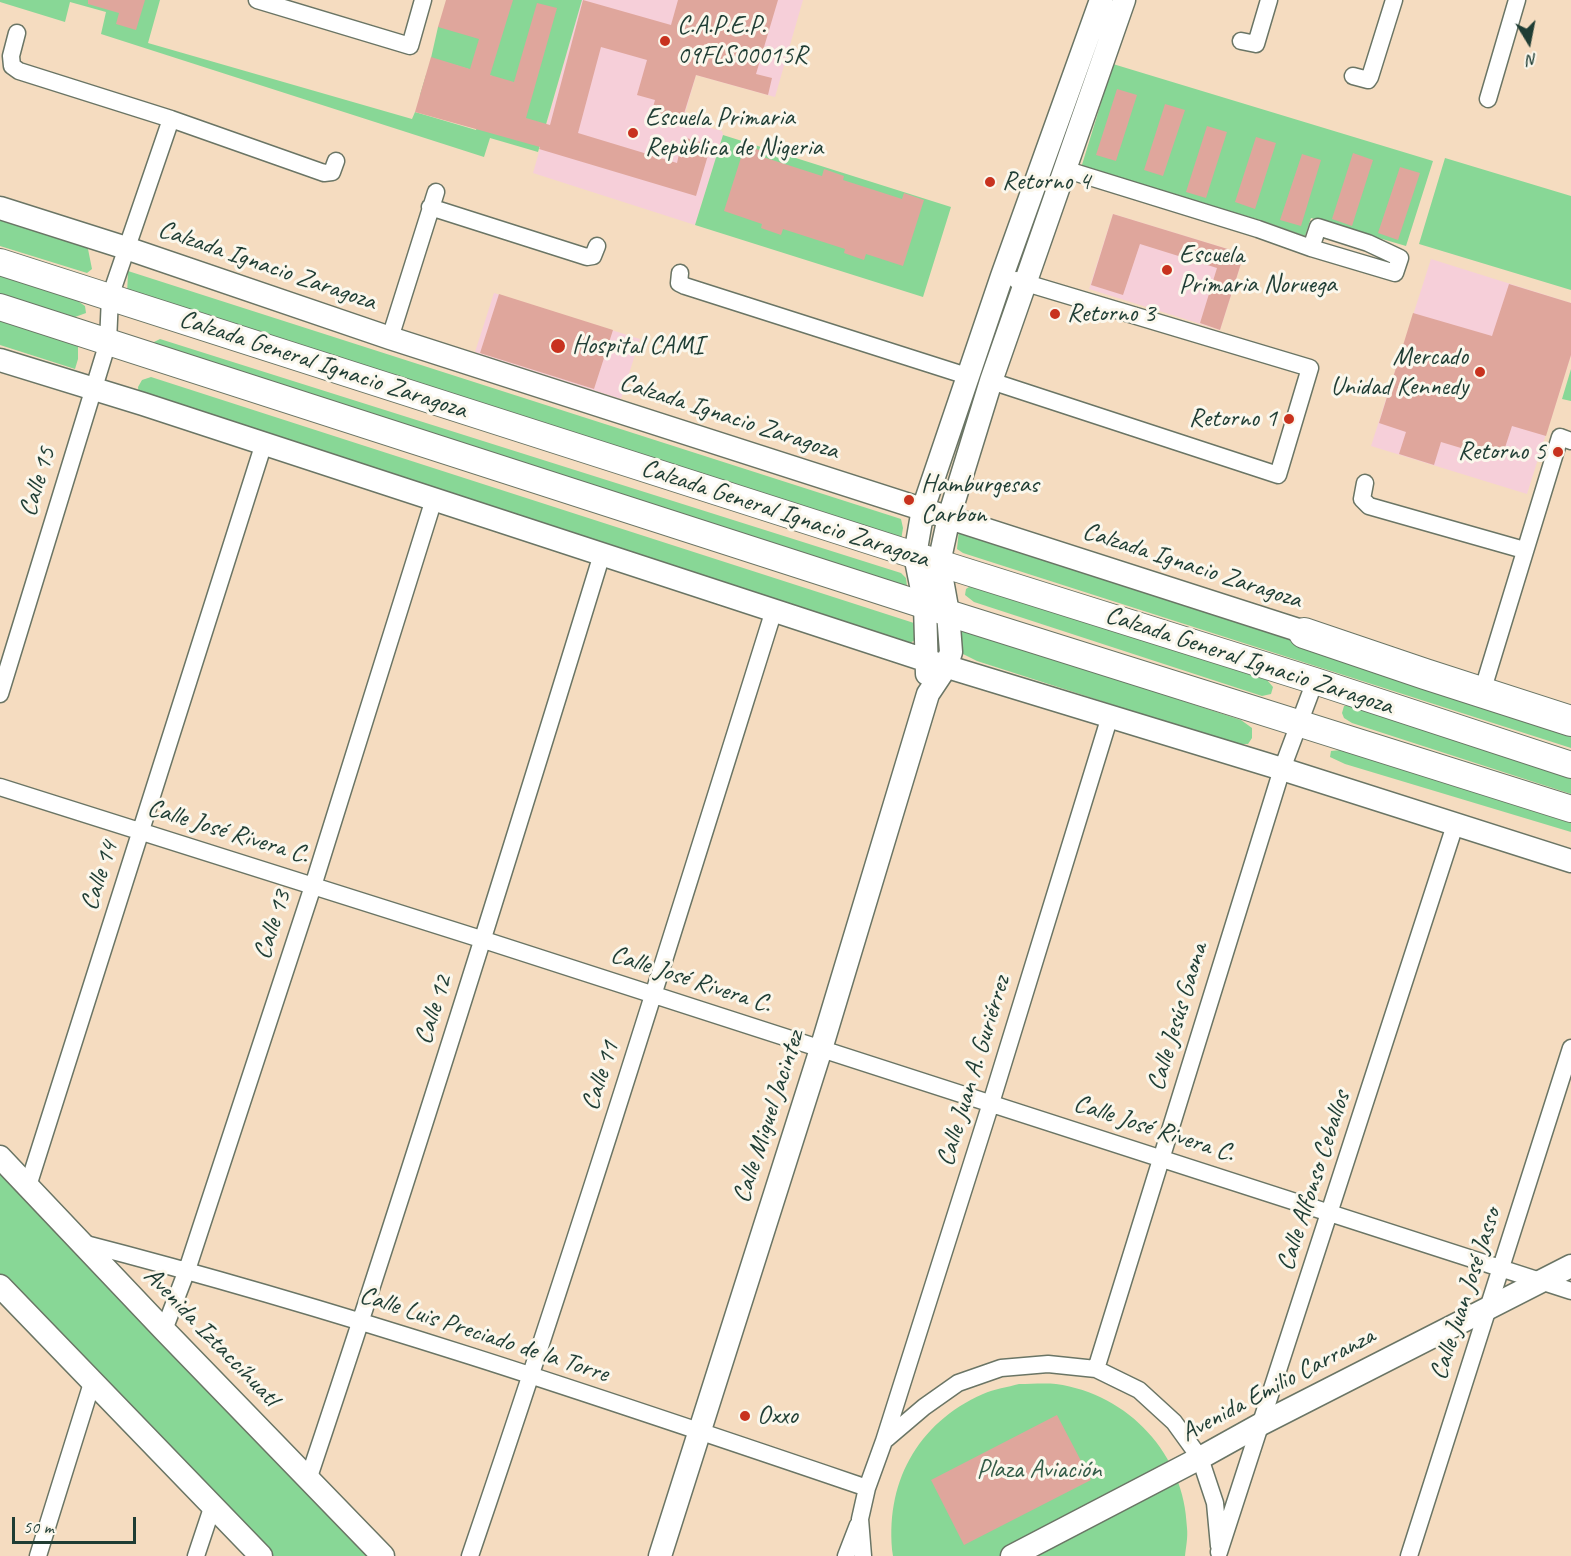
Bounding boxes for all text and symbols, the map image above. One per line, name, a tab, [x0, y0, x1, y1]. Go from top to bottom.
place label: C.A.P.E.P. 09FLS00015R	[677, 10, 807, 71]
north arrow	[1499, 12, 1559, 72]
marker: C.A.P.E.P. 09FLS00015R	[658, 34, 672, 48]
text: N	[1526, 49, 1539, 70]
place label: Escuela Primaria Repùblica de Nigeria	[645, 102, 823, 164]
marker: Escuela Primaria Repùblica de Nigeria	[626, 126, 640, 140]
place label: Retorno 4	[1002, 166, 1090, 198]
marker: Retorno 4	[983, 175, 997, 189]
street label: Calzada Ignacio Zaragoza	[154, 214, 380, 318]
place label: Escuela Primaria Noruega	[1179, 239, 1336, 300]
marker: Escuela Primaria Noruega	[1160, 263, 1174, 277]
place label: Retorno 3	[1067, 298, 1155, 330]
street label: Calzada General Ignacio Zaragoza	[175, 304, 471, 426]
marker: Retorno 3	[1048, 307, 1062, 321]
place label: Hospital CAMI	[572, 330, 703, 362]
marker: Hospital CAMI	[549, 337, 567, 355]
place label: Mercado Unidad Kennedy	[1330, 341, 1468, 402]
marker: Mercado Unidad Kennedy	[1473, 365, 1487, 379]
street label: Calzada Ignacio Zaragoza	[616, 367, 842, 467]
place label: Retorno 1	[1189, 403, 1277, 435]
marker: Retorno 1	[1282, 412, 1296, 426]
place label: Retorno 5	[1458, 436, 1546, 468]
street label: Calle 15	[13, 444, 63, 520]
marker: Retorno 5	[1551, 445, 1565, 459]
street label: Calzada General Ignacio Zaragoza	[637, 453, 933, 575]
place label: Hamburgesas Carbon	[921, 469, 1039, 530]
marker: Hamburgesas Carbon	[902, 493, 916, 507]
street label: Calzada Ignacio Zaragoza	[1079, 516, 1305, 616]
street label: Calzada General Ignacio Zaragoza	[1101, 600, 1397, 722]
street label: Calle José Rivera C.	[143, 793, 313, 871]
street label: Calle 14	[74, 838, 126, 914]
street label: Calle 13	[247, 887, 299, 963]
street label: Calle José Rivera C.	[607, 939, 775, 1021]
street label: Calle Jesús Gaona	[1141, 940, 1215, 1094]
street label: Calle 12	[408, 972, 460, 1048]
street label: Calle Juan A. Guriérrez	[930, 972, 1018, 1170]
street label: Calle Miguel Jacintez	[726, 1027, 812, 1207]
street label: Calle 11	[575, 1038, 627, 1114]
street label: Calle Alfonso Ceballos	[1270, 1087, 1358, 1275]
street label: Calle José Rivera C.	[1070, 1088, 1238, 1170]
street label: Calle Juan José Jasso	[1423, 1204, 1509, 1384]
street label: Avenida Iztaccíhuatl	[137, 1261, 285, 1413]
street label: Calle Luis Preciado de la Torre	[356, 1280, 612, 1390]
street label: Avenida Emilio Carranza	[1176, 1321, 1380, 1449]
place label: Oxxo	[757, 1400, 798, 1432]
marker: Oxxo	[738, 1409, 752, 1423]
park label: Plaza Aviación	[977, 1454, 1101, 1486]
scale bar	[15, 1505, 140, 1543]
text: 50 m	[23, 1516, 54, 1538]

